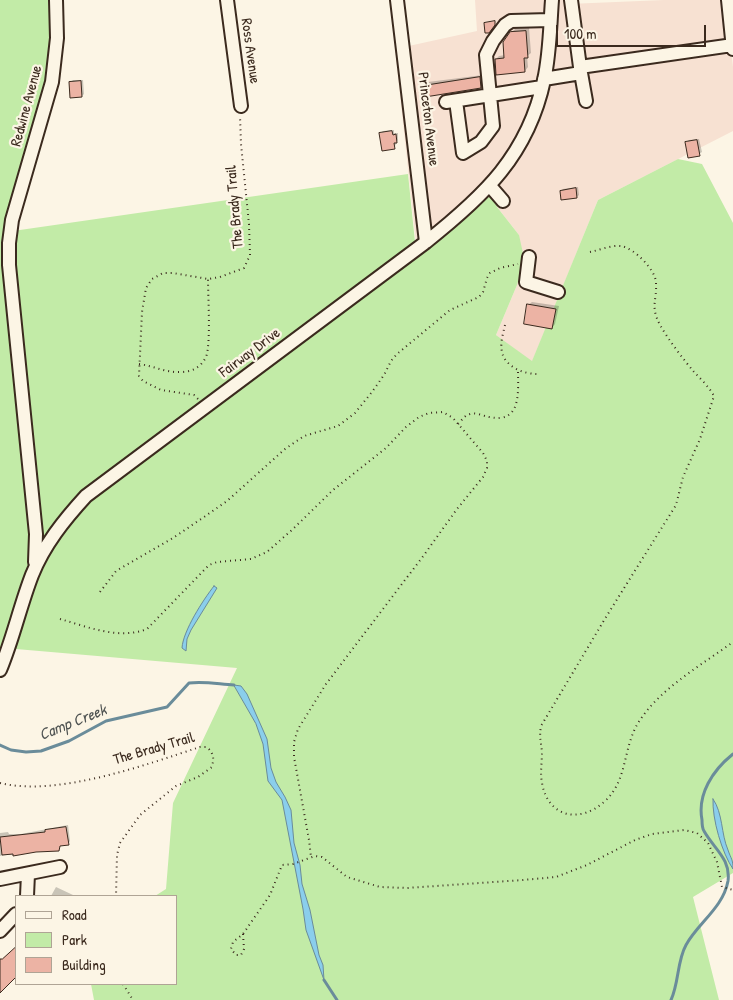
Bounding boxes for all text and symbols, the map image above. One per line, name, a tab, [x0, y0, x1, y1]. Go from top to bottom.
scale bar	[558, 15, 708, 47]
street label: Ross Avenue	[237, 17, 263, 85]
text: 100 m	[564, 23, 597, 44]
street label: Redwine Avenue	[8, 64, 46, 148]
street label: Princeton Avenue	[413, 71, 443, 167]
street label: The Brady Trail	[222, 165, 248, 249]
street label: Fairway Drive	[216, 324, 284, 382]
water label: Camp Creek	[37, 701, 109, 745]
street label: The Brady Trail	[111, 729, 197, 769]
legend	[15, 895, 178, 985]
text: Road	[62, 904, 87, 925]
text: Park	[62, 929, 87, 950]
text: Building	[62, 954, 106, 975]

